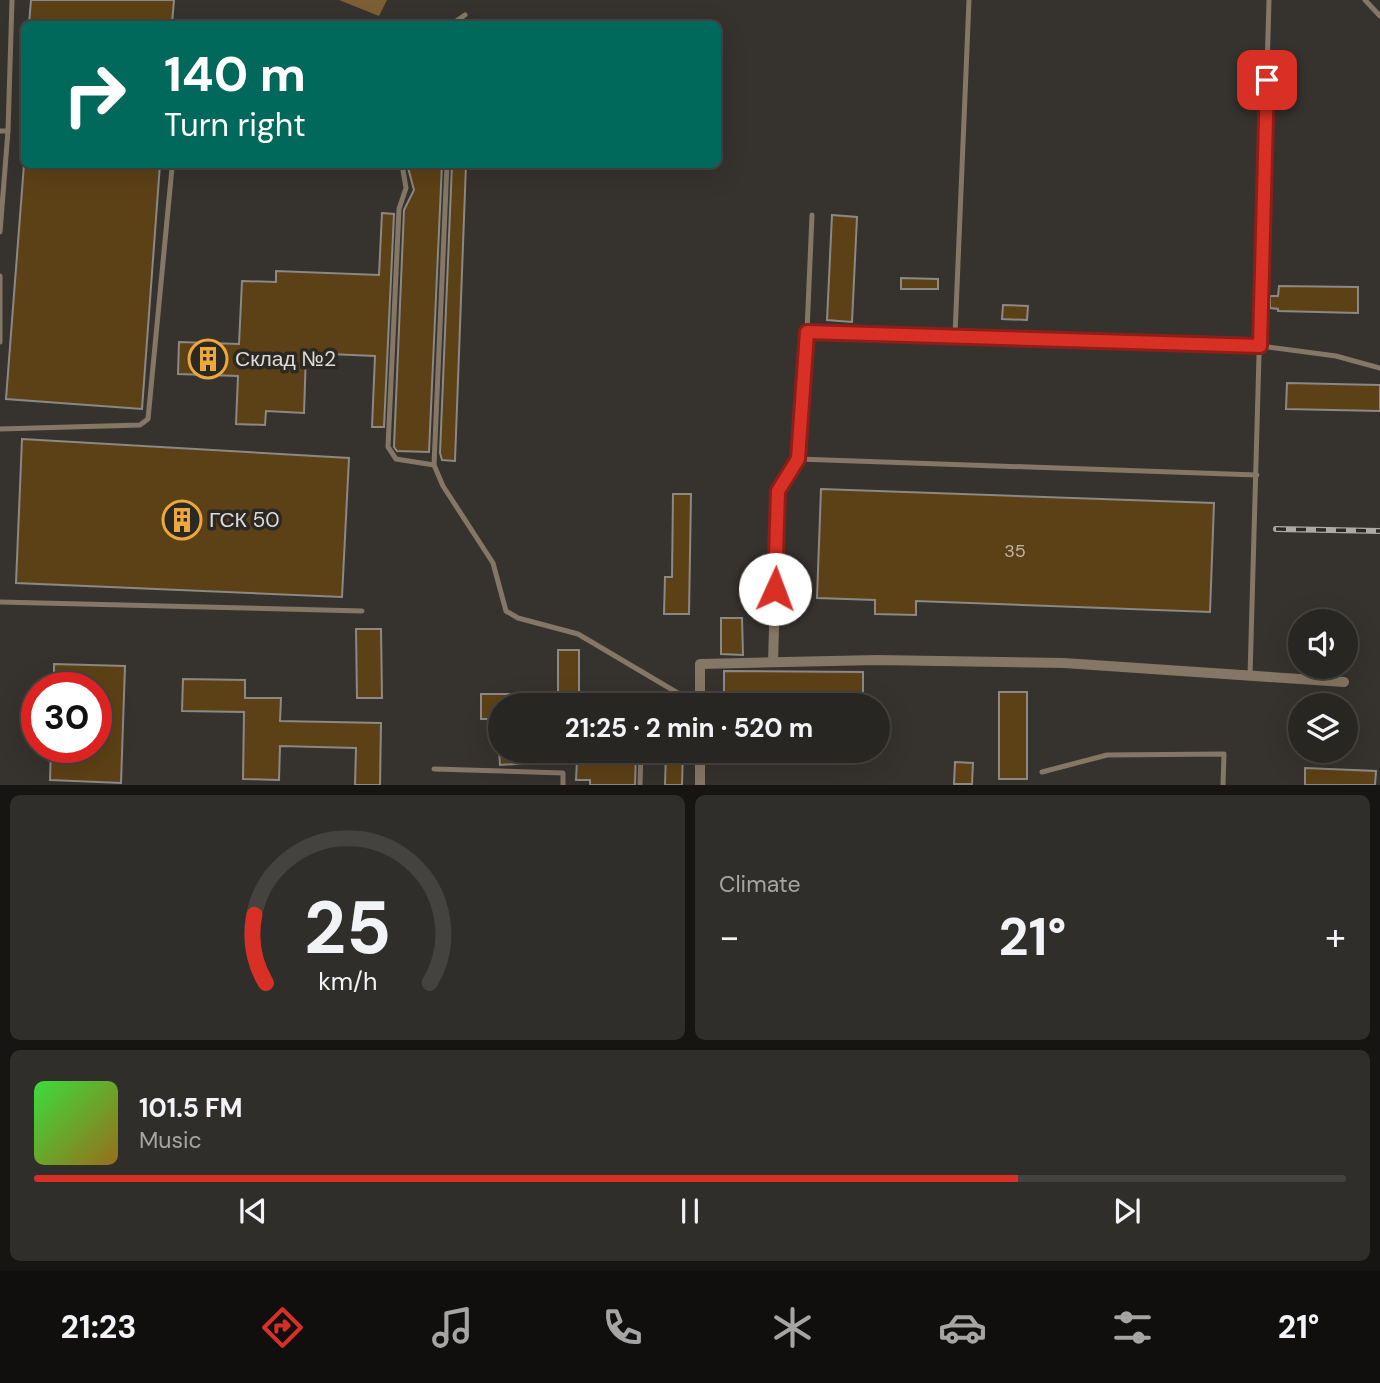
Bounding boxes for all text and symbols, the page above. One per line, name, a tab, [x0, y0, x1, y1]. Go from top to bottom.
text: 140 m	[164, 42, 306, 106]
icon: right	[49, 49, 140, 140]
pin	[1237, 50, 1297, 110]
icon: arrive	[1248, 61, 1286, 99]
text: Turn right	[164, 104, 306, 146]
building icon: Склад №2	[187, 338, 229, 380]
place label: Склад №2	[235, 345, 336, 373]
building icon: ГСК 50	[161, 499, 203, 541]
place label: ГСК 50	[209, 506, 280, 534]
house number: 35	[1004, 539, 1026, 563]
position arrow	[738, 552, 812, 626]
map controls	[1288, 609, 1358, 763]
button: sound	[1288, 609, 1358, 679]
speed limit sign: 30	[21, 672, 112, 763]
button: layers	[1288, 693, 1358, 763]
text: 21:25 · 2 min · 520 m	[565, 711, 813, 745]
text: Climate	[719, 869, 801, 899]
text: 25	[304, 882, 391, 977]
text: 21°	[999, 903, 1066, 971]
text: −	[719, 912, 740, 962]
text: +	[1325, 912, 1346, 962]
text: km/h	[318, 965, 377, 998]
text: 101.5 FM	[139, 1091, 243, 1125]
text: Music	[139, 1125, 202, 1155]
icon: previous	[234, 1192, 272, 1230]
icon: pause	[671, 1192, 709, 1230]
icon: next	[1108, 1192, 1146, 1230]
icon: directions	[258, 1303, 307, 1352]
icon: music	[428, 1303, 477, 1352]
icon: phone	[598, 1303, 647, 1352]
icon: climate	[768, 1303, 817, 1352]
icon: car	[938, 1303, 987, 1352]
icon: filters	[1108, 1303, 1157, 1352]
text: 21:23	[61, 1306, 137, 1348]
text: 21°	[1278, 1306, 1319, 1348]

